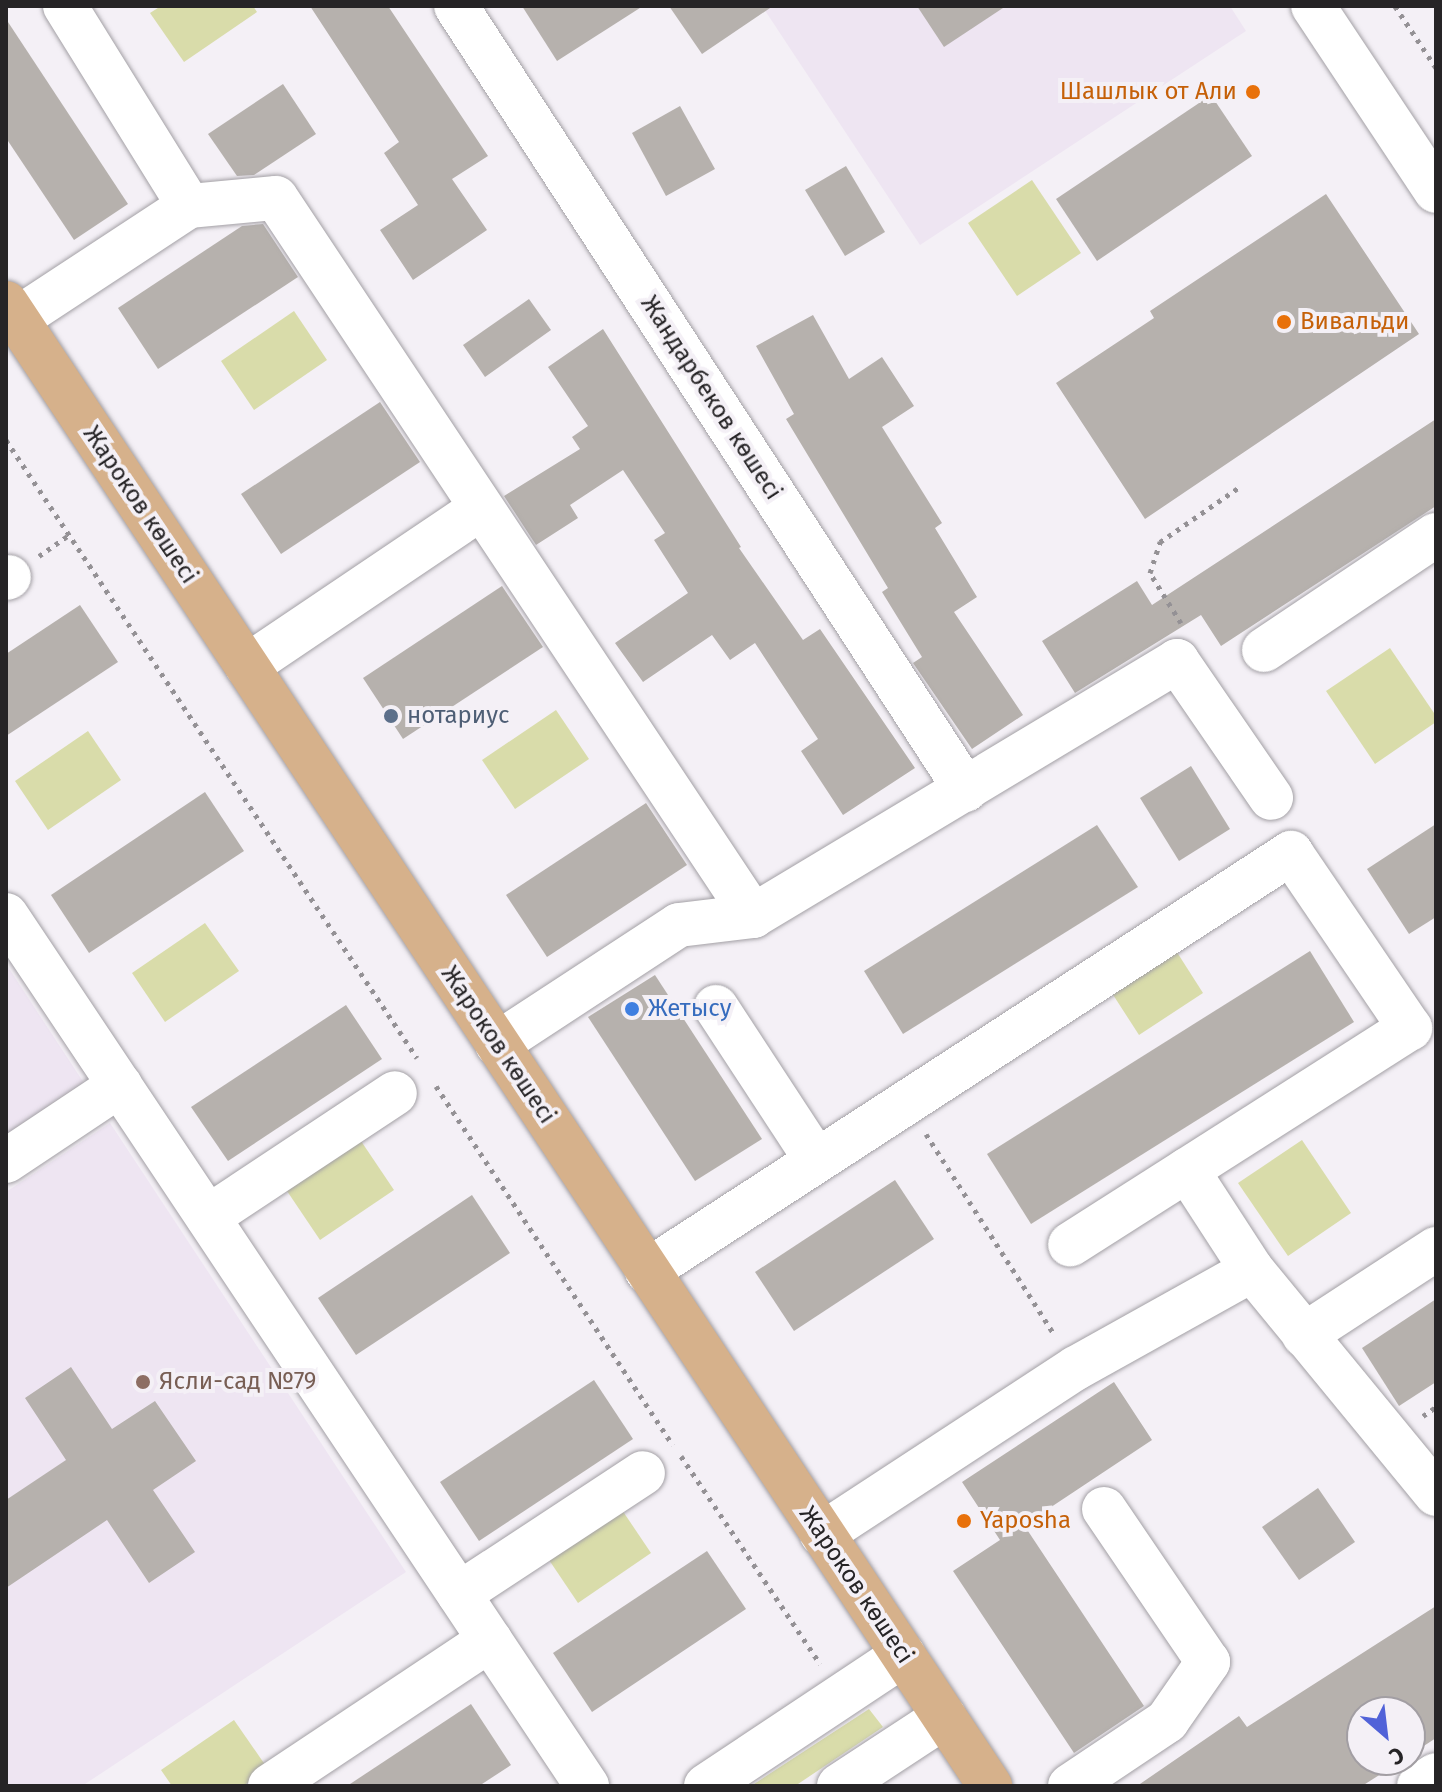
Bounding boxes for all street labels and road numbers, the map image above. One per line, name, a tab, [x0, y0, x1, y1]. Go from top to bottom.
street label: Жандарбеков көшесі	[634, 291, 788, 505]
street label: Жароков көшесі	[77, 421, 203, 589]
street label: Жароков көшесі	[435, 961, 561, 1129]
street label: Жароков көшесі	[793, 1501, 919, 1669]

